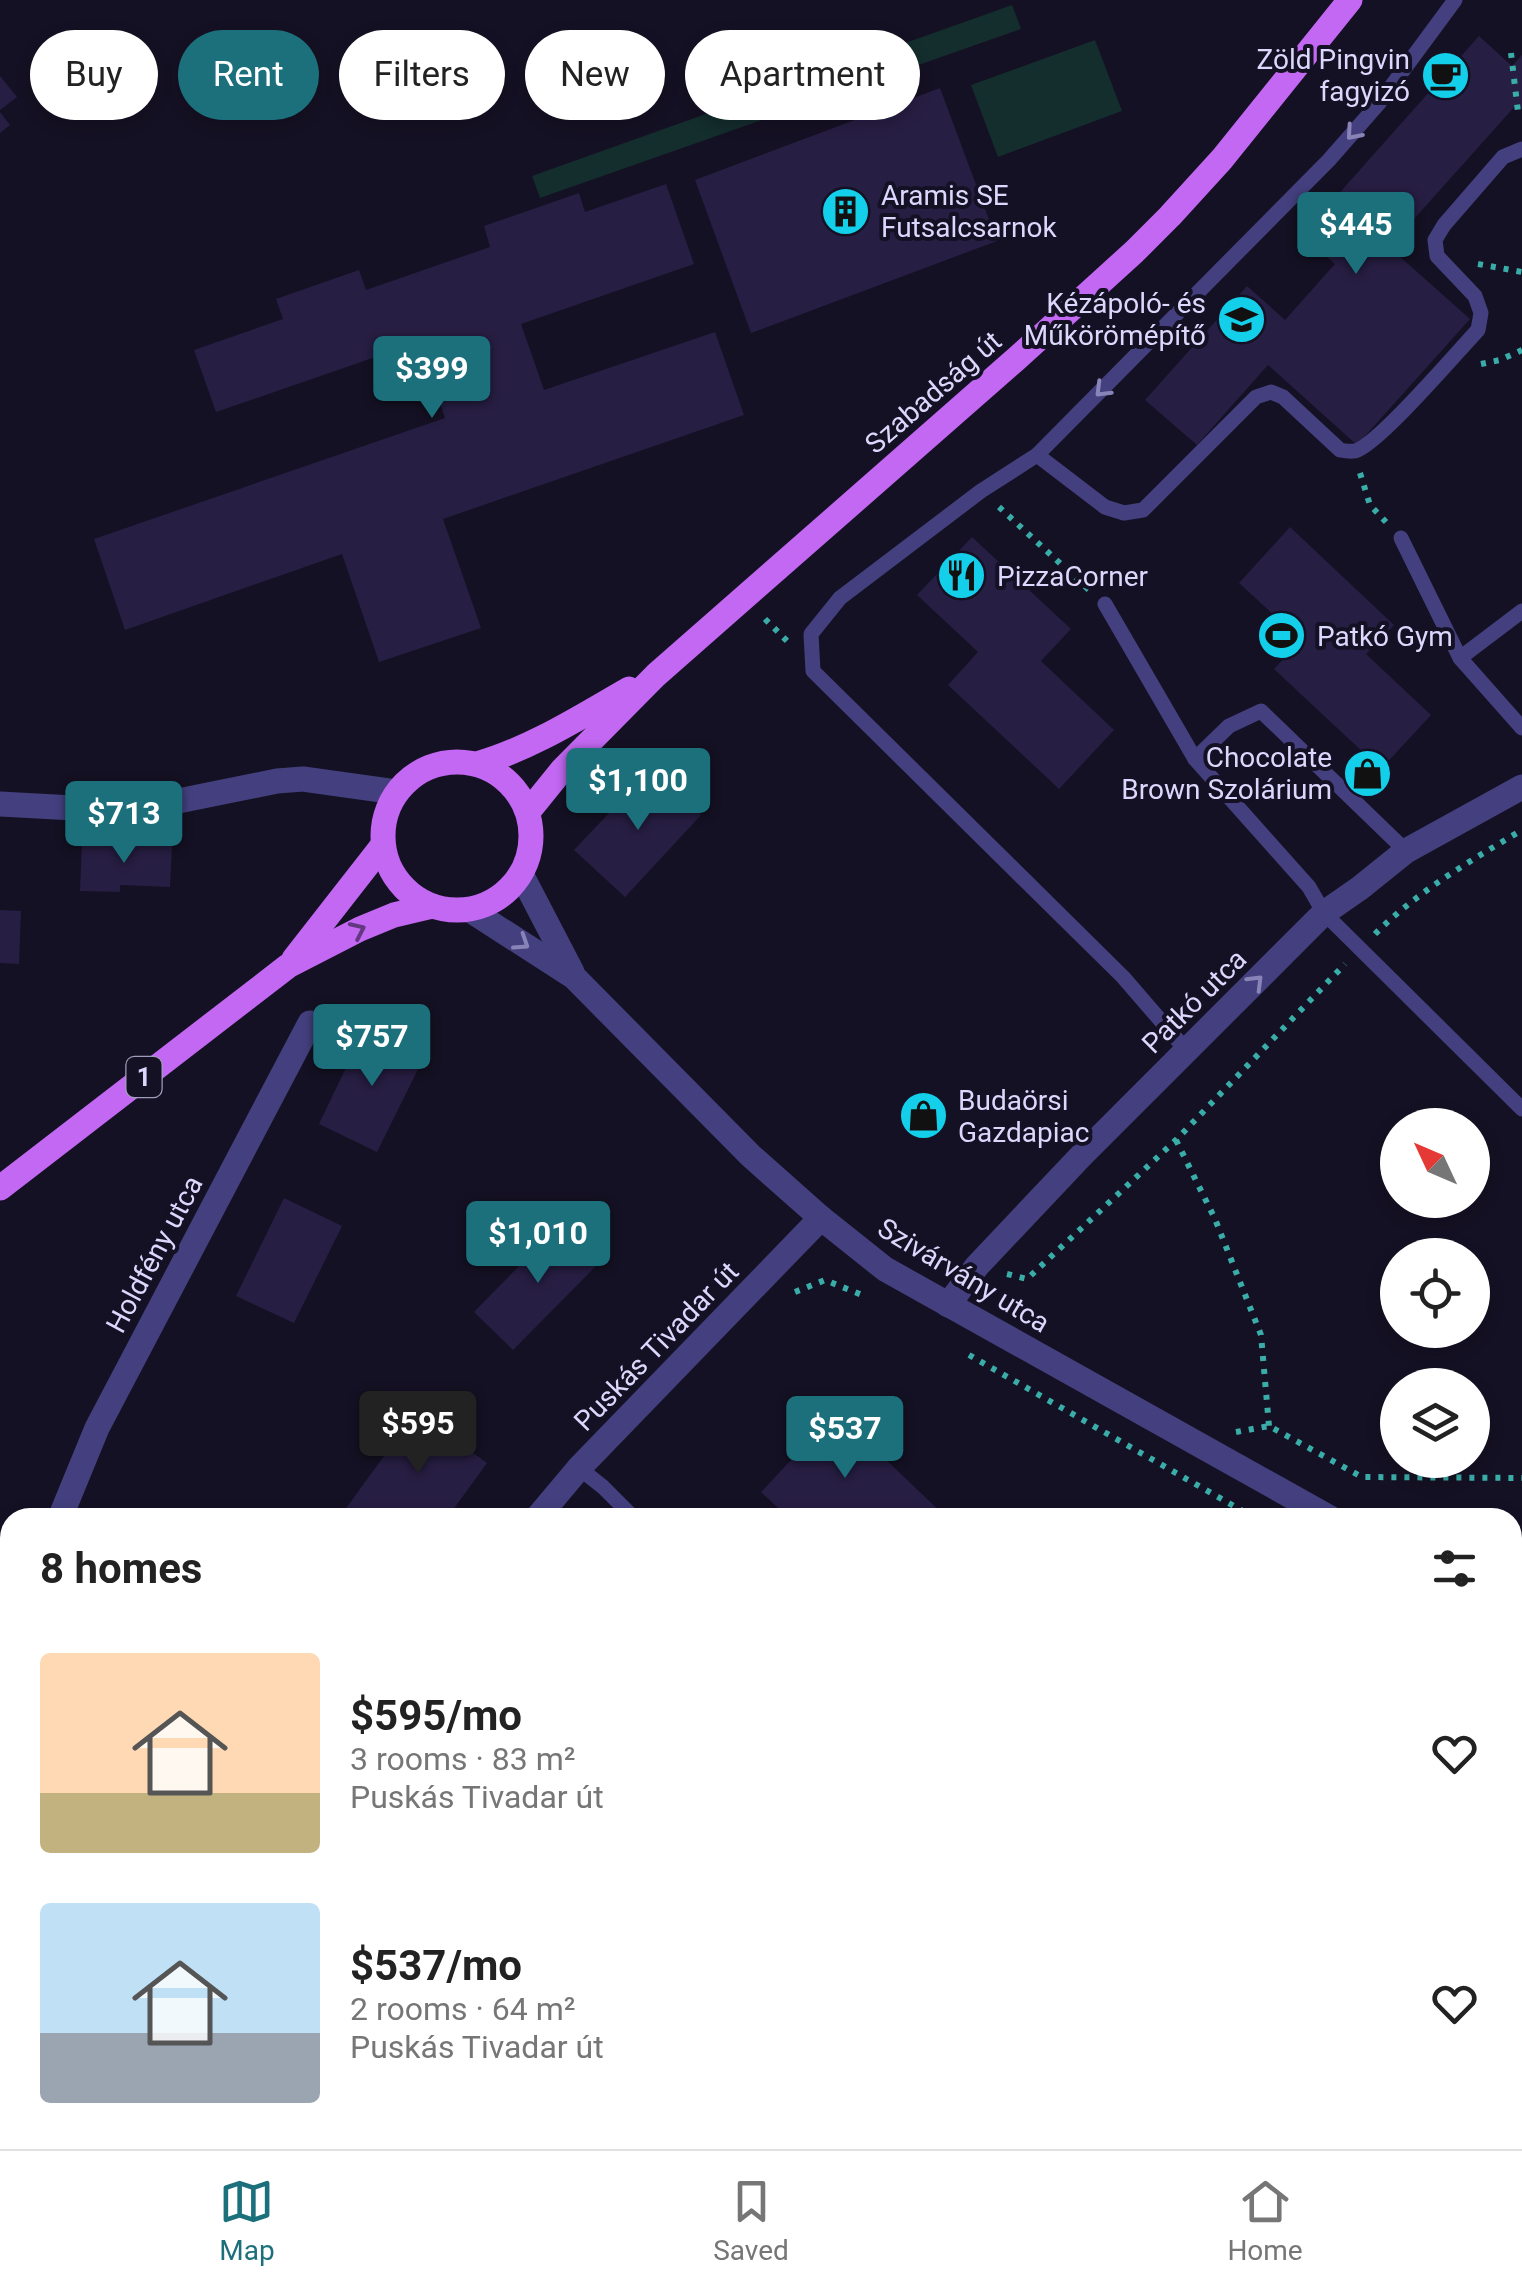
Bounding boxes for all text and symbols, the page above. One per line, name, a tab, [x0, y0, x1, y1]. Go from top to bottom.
chip: Buy	[30, 30, 158, 120]
chip: Rent	[178, 30, 319, 120]
chip: Filters	[339, 30, 505, 120]
chip: New	[525, 30, 665, 120]
chip: Apartment	[685, 30, 920, 120]
place label: Zöld Pingvin fagyizó	[1257, 43, 1410, 108]
cafe icon: Zöld Pingvin fagyizó	[1419, 49, 1471, 101]
one-way arrow	[1347, 121, 1365, 139]
place label: Aramis SE Futsalcsarnok	[881, 179, 1058, 244]
building icon: Aramis SE Futsalcsarnok	[820, 185, 872, 237]
pin: $445	[1297, 192, 1415, 277]
text: $445	[1319, 205, 1393, 243]
place label: Kézápoló- és Műkörömépítő	[1024, 287, 1206, 352]
school or university icon: Kézápoló- és Műkörömépítő	[1215, 293, 1267, 345]
street label: Szabadság út	[859, 324, 1008, 460]
pin: $399	[373, 336, 491, 421]
text: $399	[395, 349, 469, 387]
one-way arrow	[1095, 379, 1113, 397]
restaurant icon: PizzaCorner	[936, 550, 988, 602]
place label: PizzaCorner	[997, 560, 1148, 593]
sports icon: Patkó Gym	[1256, 610, 1308, 662]
place label: Patkó Gym	[1317, 620, 1453, 653]
place label: Chocolate Brown Szolárium	[1121, 741, 1332, 806]
shop icon: Chocolate Brown Szolárium	[1341, 747, 1393, 799]
pin: $1,100	[557, 748, 719, 833]
text: $1,100	[588, 761, 688, 799]
pin: $713	[65, 781, 183, 866]
text: $713	[87, 794, 161, 832]
one-way arrow	[348, 923, 366, 943]
one-way arrow	[511, 931, 529, 950]
street label: Patkó utca	[1135, 942, 1253, 1060]
one-way arrow	[1244, 976, 1262, 994]
pin: $757	[313, 1004, 431, 1089]
text: $757	[335, 1017, 409, 1055]
road number: 1	[126, 1057, 162, 1097]
place label: Budaörsi Gazdapiac	[958, 1084, 1089, 1149]
shop icon: Budaörsi Gazdapiac	[897, 1090, 949, 1142]
north arrow	[1380, 1108, 1490, 1218]
map controls	[1380, 1108, 1490, 1478]
street label: Holdfény utca	[99, 1170, 210, 1338]
pin: $1,010	[457, 1201, 619, 1286]
street label: Szivárvány utca	[872, 1211, 1056, 1340]
text: $1,010	[488, 1214, 588, 1252]
button: locate	[1380, 1238, 1490, 1348]
street label: Puskás Tivadar út	[567, 1255, 745, 1438]
button: layers	[1380, 1368, 1490, 1478]
pin: $595	[359, 1391, 477, 1476]
pin: $537	[786, 1396, 904, 1481]
text: $595	[381, 1404, 455, 1442]
text: $537	[808, 1409, 882, 1447]
icon: filters	[1427, 1541, 1482, 1596]
text: 8 homes	[40, 1544, 202, 1593]
text: $595/mo	[350, 1691, 522, 1740]
icon: home	[120, 1693, 240, 1813]
icon: heart	[1427, 1726, 1482, 1781]
text: 3 rooms · 83 m²	[350, 1740, 575, 1778]
text: Puskás Tivadar út	[350, 1778, 604, 1816]
text: $537/mo	[350, 1941, 522, 1990]
icon: home	[120, 1943, 240, 2063]
icon: heart	[1427, 1976, 1482, 2031]
text: 2 rooms · 64 m²	[350, 1990, 575, 2028]
text: Puskás Tivadar út	[350, 2028, 604, 2066]
tab: Map	[219, 2174, 275, 2267]
tab: Saved	[713, 2174, 789, 2267]
tab: Home	[1227, 2174, 1303, 2267]

